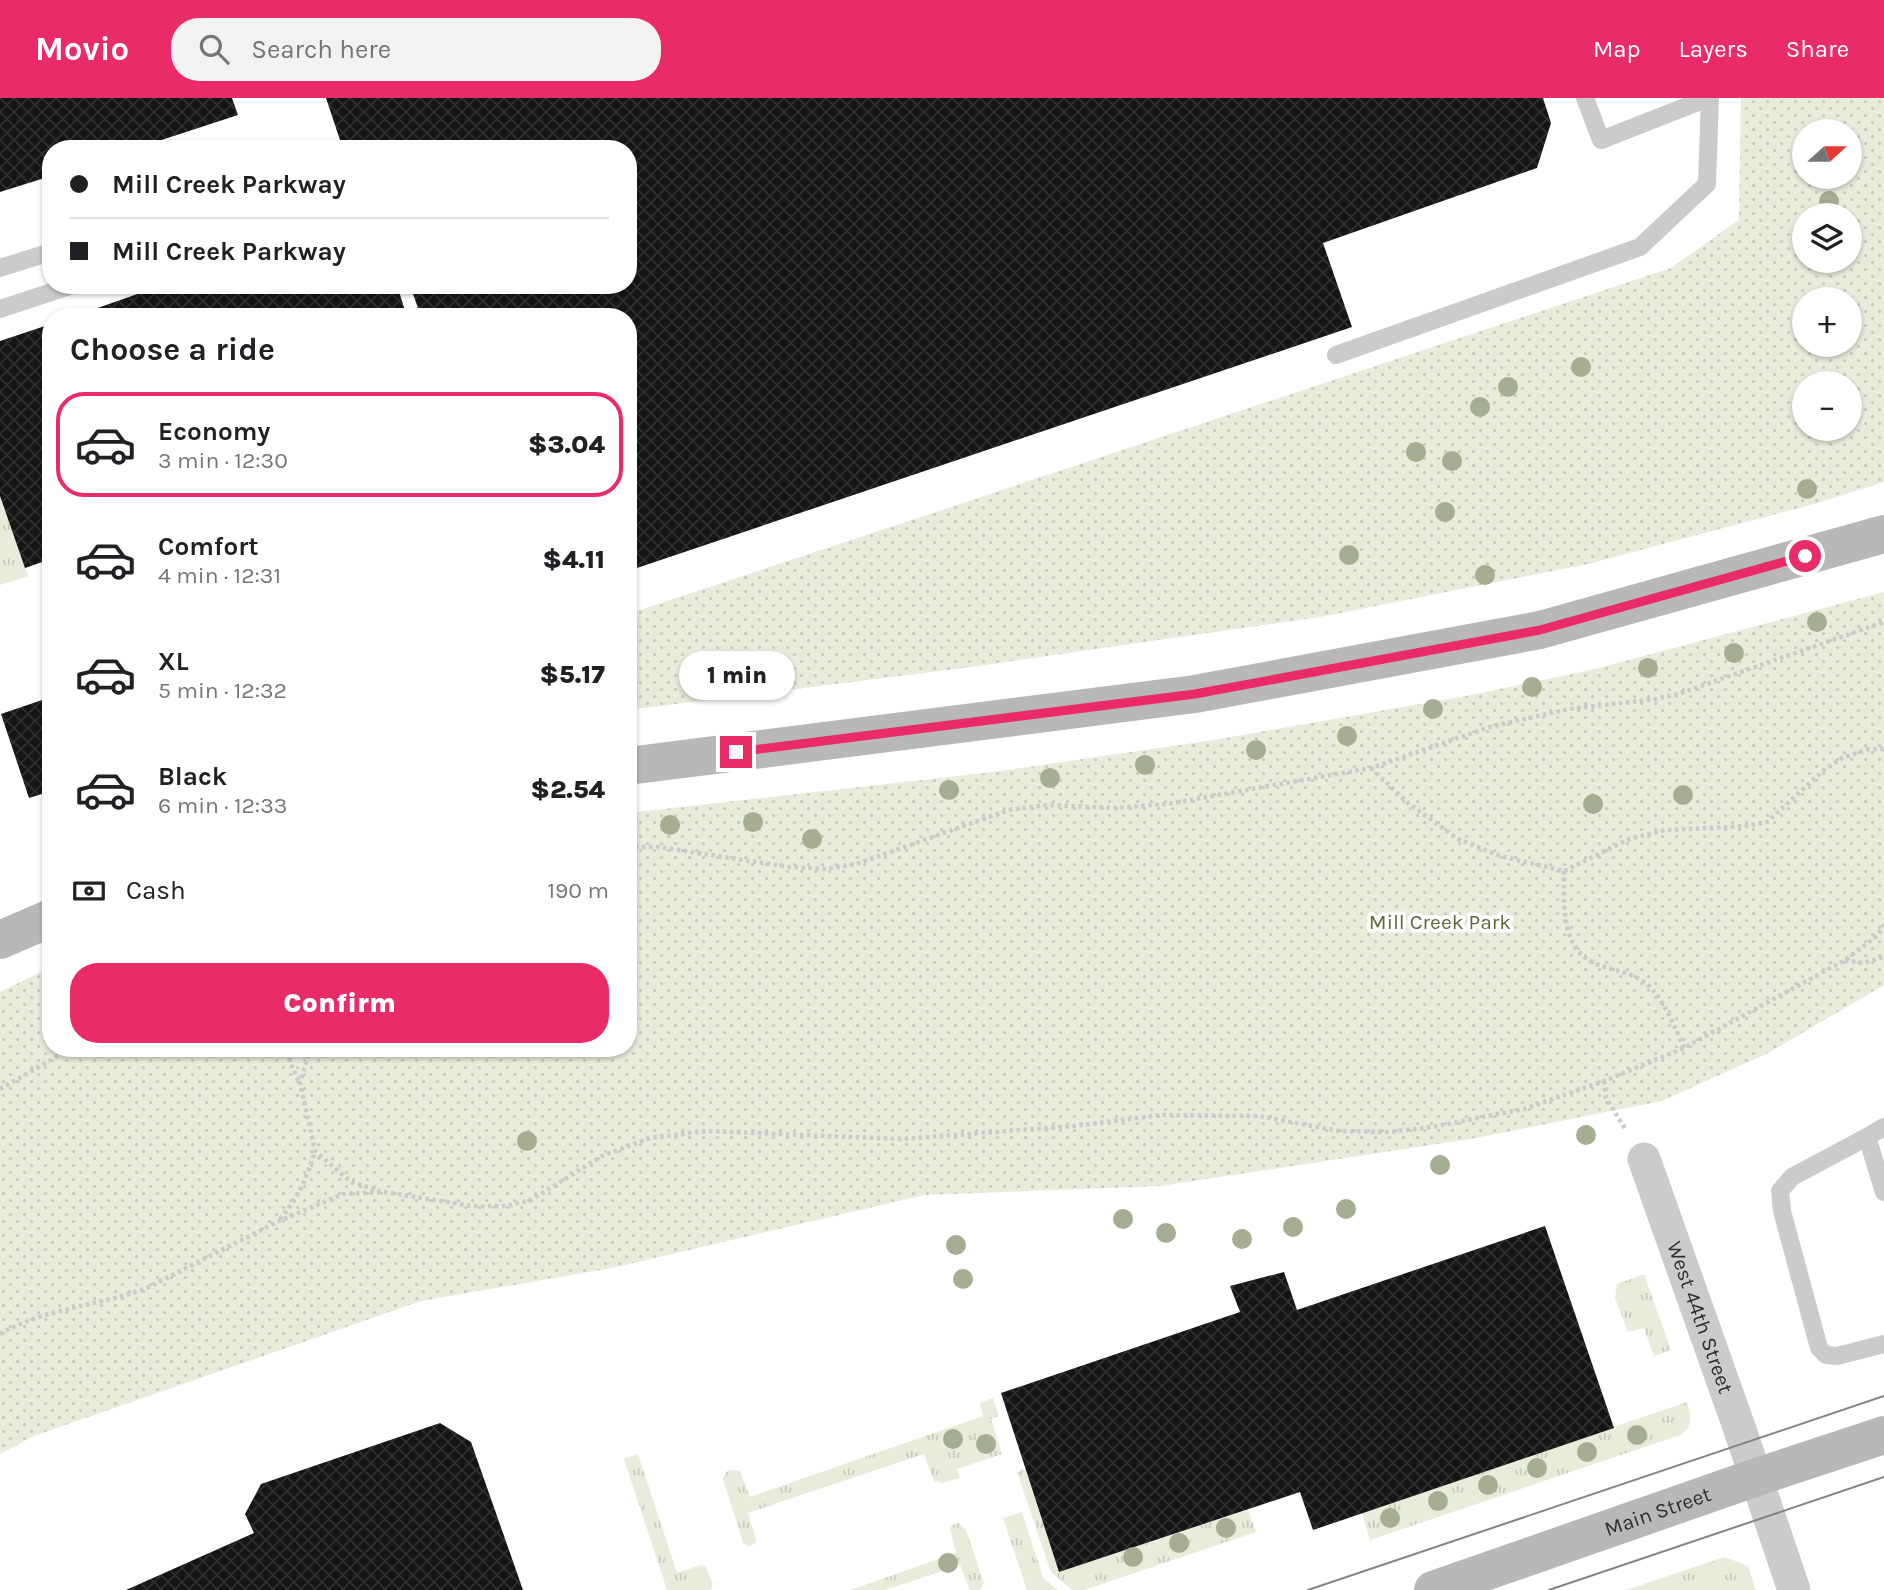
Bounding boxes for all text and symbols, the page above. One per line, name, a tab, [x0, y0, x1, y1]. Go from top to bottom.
search box	[171, 18, 661, 81]
text: Movio	[35, 30, 129, 68]
icon: search	[195, 30, 233, 68]
text: Search here	[251, 34, 391, 65]
text: Map	[1593, 35, 1641, 63]
text: Layers	[1679, 35, 1748, 63]
text: Share	[1786, 35, 1849, 63]
north arrow	[1792, 119, 1862, 189]
map controls	[1792, 119, 1862, 441]
text: Mill Creek Parkway	[112, 169, 346, 200]
button: layers	[1792, 203, 1862, 273]
text: Mill Creek Parkway	[112, 236, 346, 267]
button: +	[1792, 287, 1862, 357]
text: Choose a ride	[70, 331, 275, 368]
button: −	[1792, 371, 1862, 441]
icon: car	[74, 413, 137, 476]
text: Economy	[158, 416, 270, 447]
text: $3.04	[528, 429, 605, 460]
text: 3 min · 12:30	[158, 447, 288, 474]
icon: car	[74, 528, 137, 591]
text: Comfort	[158, 531, 259, 562]
route start	[1789, 540, 1821, 572]
text: $4.11	[542, 544, 605, 575]
text: 4 min · 12:31	[158, 562, 281, 589]
icon: car	[74, 643, 137, 706]
text: XL	[158, 646, 189, 677]
callout: 1 min	[678, 650, 794, 700]
text: $5.17	[540, 659, 605, 690]
text: 1 min	[707, 662, 767, 689]
text: 5 min · 12:32	[158, 677, 287, 704]
route end	[720, 736, 752, 768]
icon: car	[74, 758, 137, 821]
text: Black	[158, 761, 227, 792]
text: $2.54	[530, 774, 605, 805]
text: 6 min · 12:33	[158, 792, 287, 819]
icon: cash	[70, 872, 108, 910]
text: Cash	[126, 875, 186, 906]
text: 190 m	[547, 877, 609, 904]
park label: Mill Creek Park	[1369, 910, 1511, 934]
button: Confirm	[70, 963, 609, 1043]
street label: West 44th Street	[1662, 1238, 1738, 1397]
street label: Main Street	[1601, 1482, 1714, 1541]

